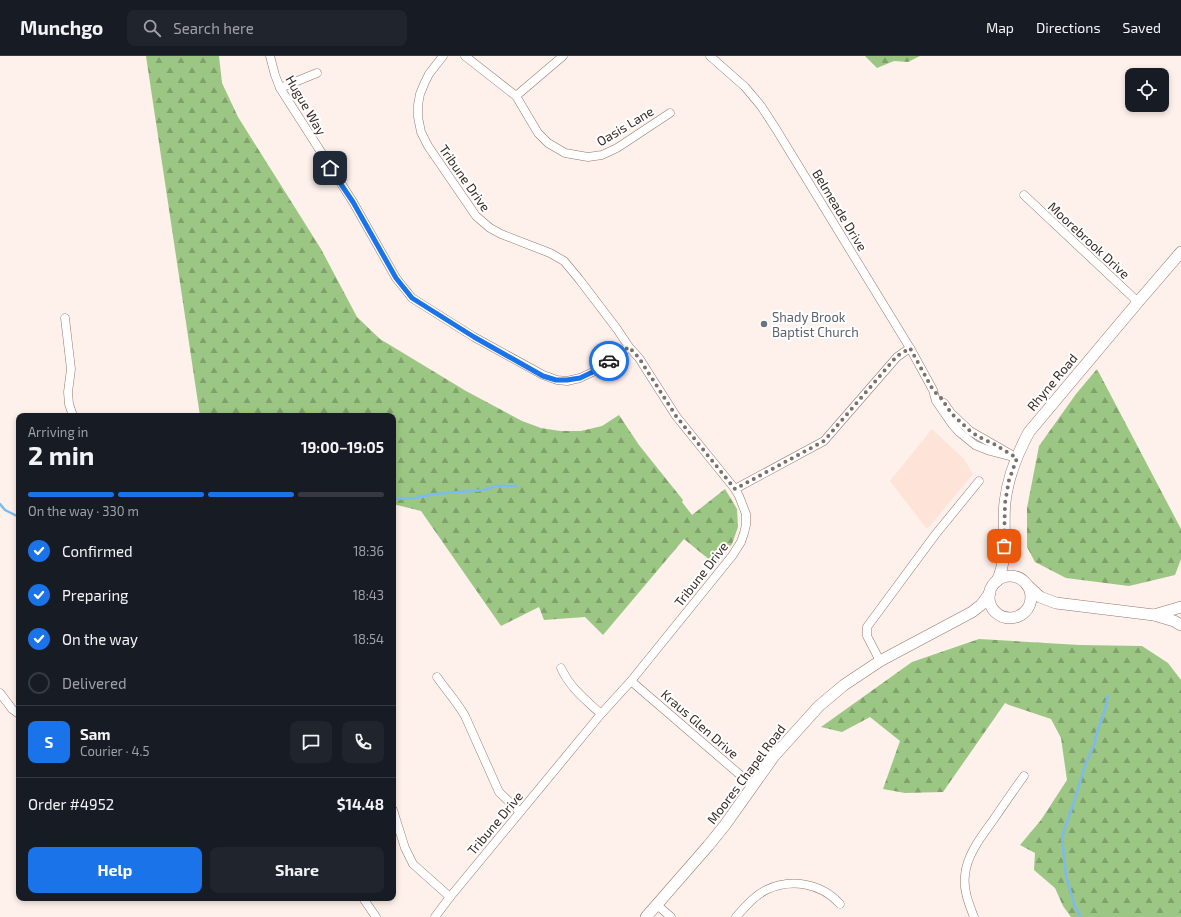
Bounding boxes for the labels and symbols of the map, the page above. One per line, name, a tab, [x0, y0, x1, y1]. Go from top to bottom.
street label: Hugue Way	[282, 72, 330, 138]
street label: Oasis Lane	[594, 103, 656, 149]
street label: Tribune Drive	[436, 142, 494, 215]
pin	[313, 151, 347, 185]
street label: Belmeade Drive	[809, 166, 871, 254]
street label: Moorebrook Drive	[1045, 198, 1133, 282]
place label: Shady Brook Baptist Church	[772, 309, 859, 340]
marker: Shady Brook Baptist Church	[759, 319, 769, 329]
courier	[589, 341, 629, 381]
street label: Rhyne Road	[1023, 350, 1081, 414]
pin	[987, 529, 1021, 563]
street label: Tribune Drive	[671, 538, 731, 610]
street label: Kraus Glen Drive	[658, 686, 742, 762]
street label: Moores Chapel Road	[703, 721, 789, 827]
street label: Tribune Drive	[464, 788, 526, 858]

